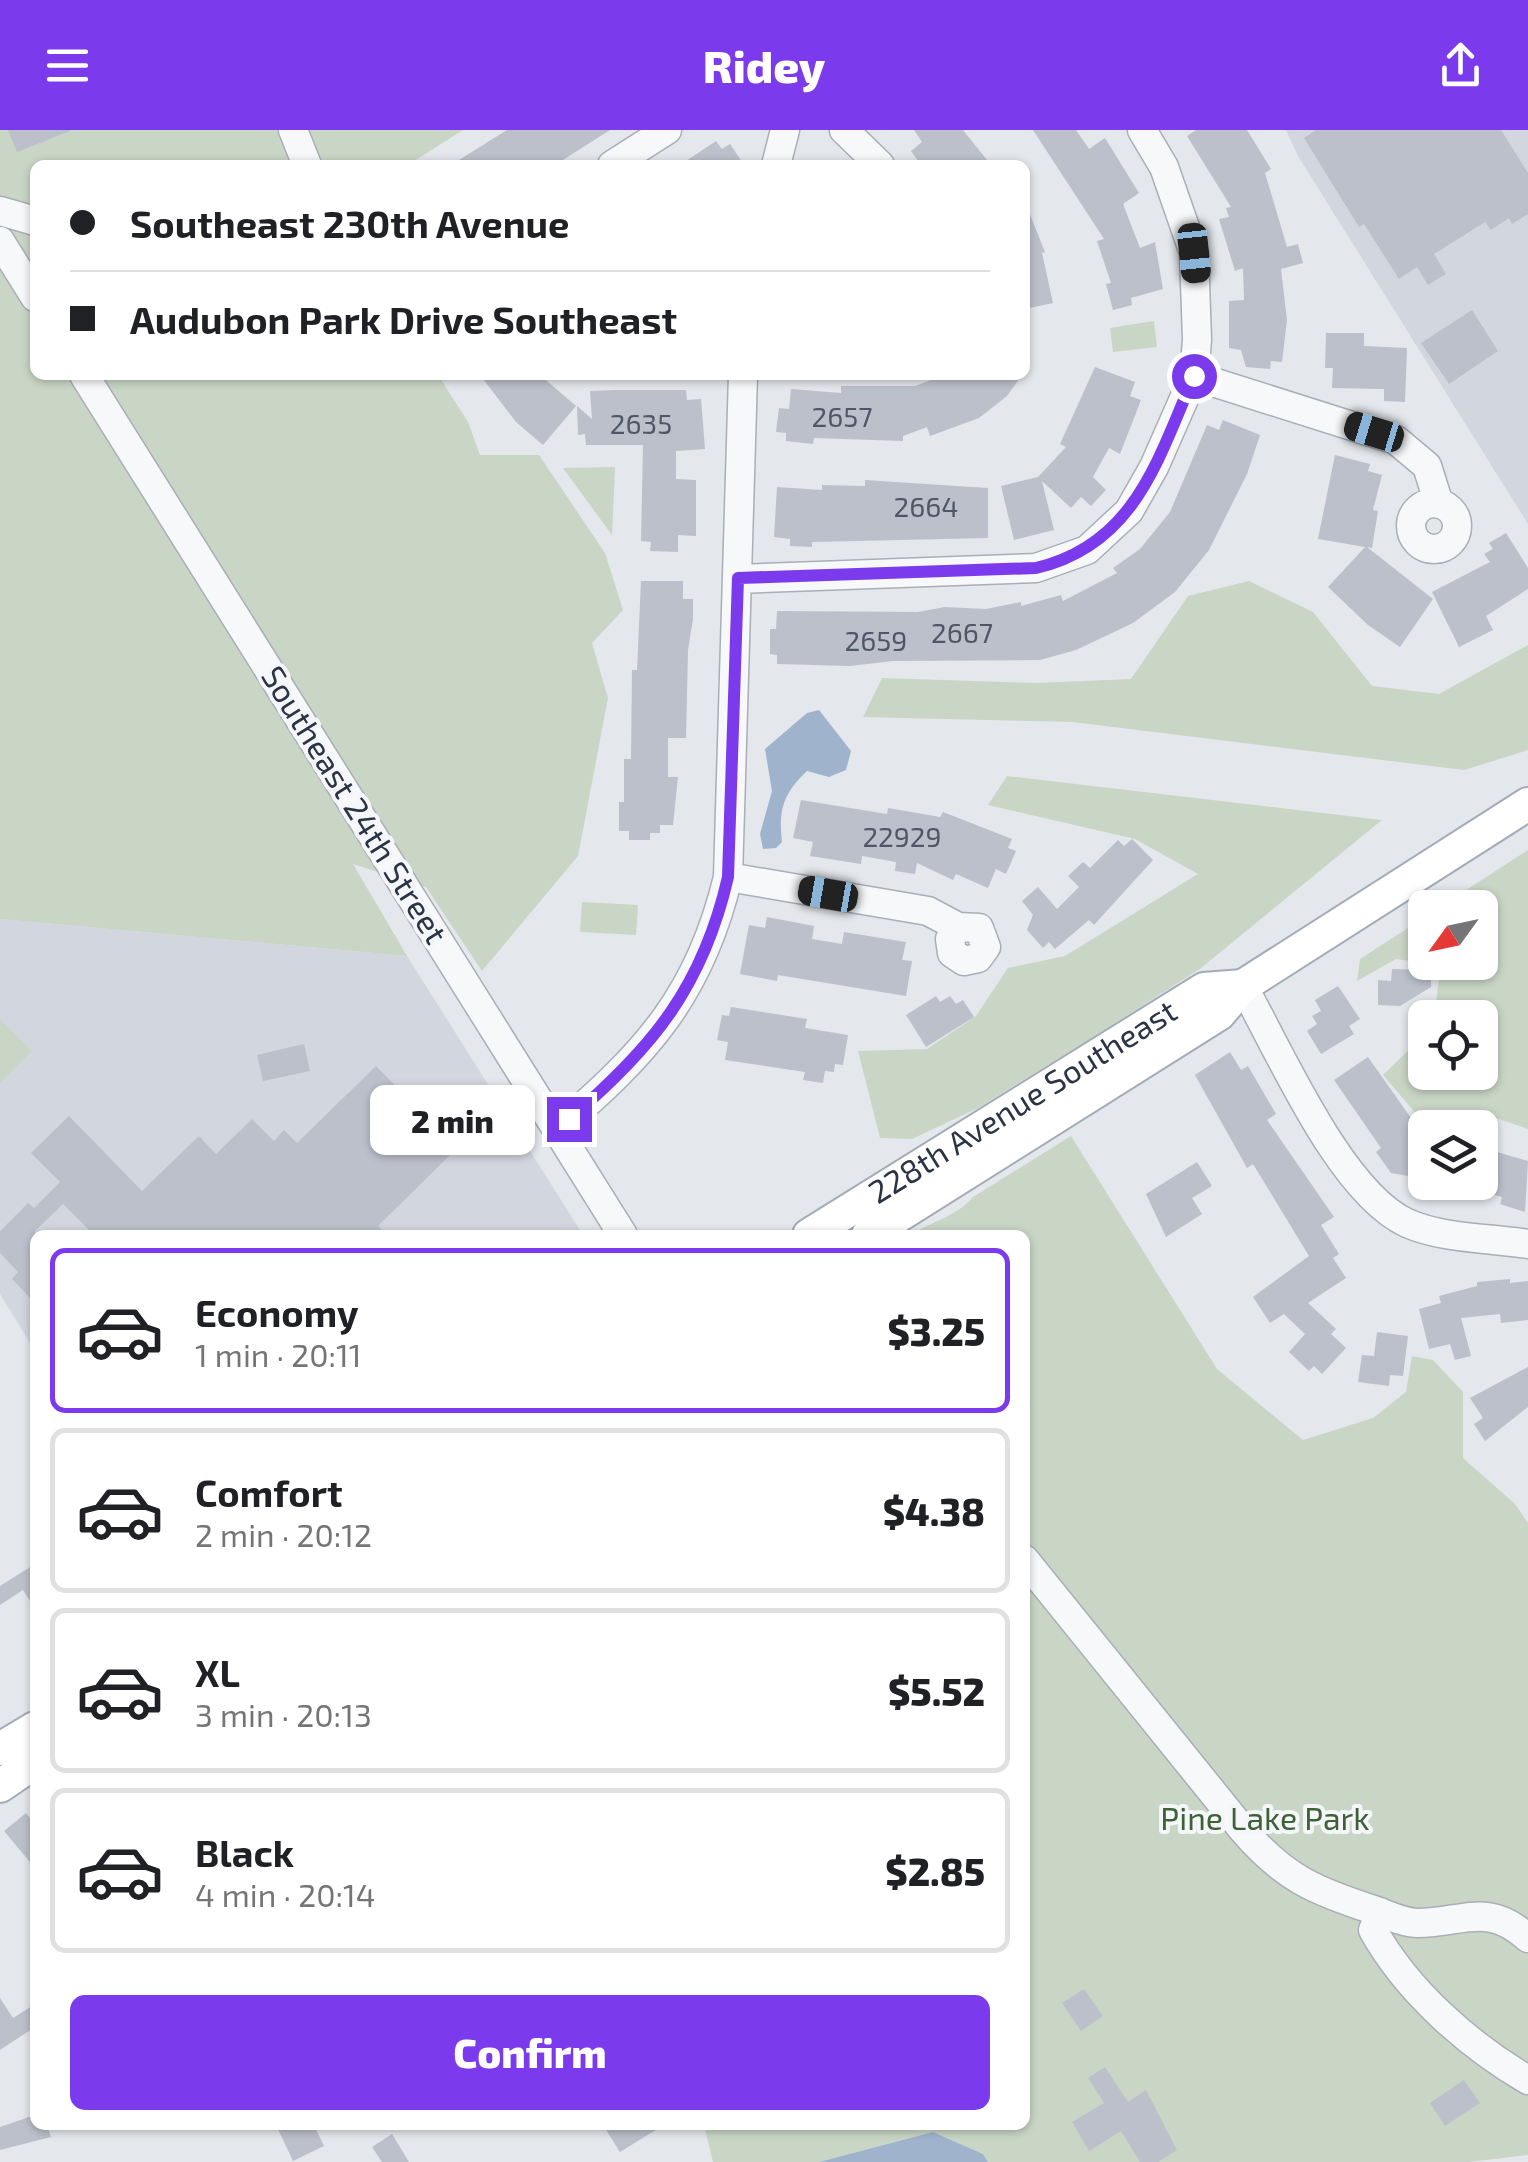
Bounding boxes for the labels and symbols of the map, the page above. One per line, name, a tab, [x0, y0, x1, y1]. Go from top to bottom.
car	[1176, 222, 1212, 284]
route start	[1172, 354, 1217, 399]
house number: 2657	[811, 399, 873, 433]
house number: 2635	[610, 406, 672, 440]
car	[1341, 409, 1407, 455]
house number: 2664	[894, 489, 959, 523]
house number: 2667	[931, 615, 993, 649]
house number: 2659	[845, 623, 907, 657]
street label: Southeast 24th Street	[255, 658, 457, 950]
house number: 22929	[862, 819, 942, 853]
car	[796, 874, 860, 914]
north arrow	[1408, 890, 1498, 980]
street label: 228th Avenue Southeast	[861, 990, 1183, 1210]
callout: 2 min	[369, 1084, 534, 1154]
route end	[547, 1097, 592, 1142]
park label: Pine Lake Park	[1160, 1798, 1370, 1836]

